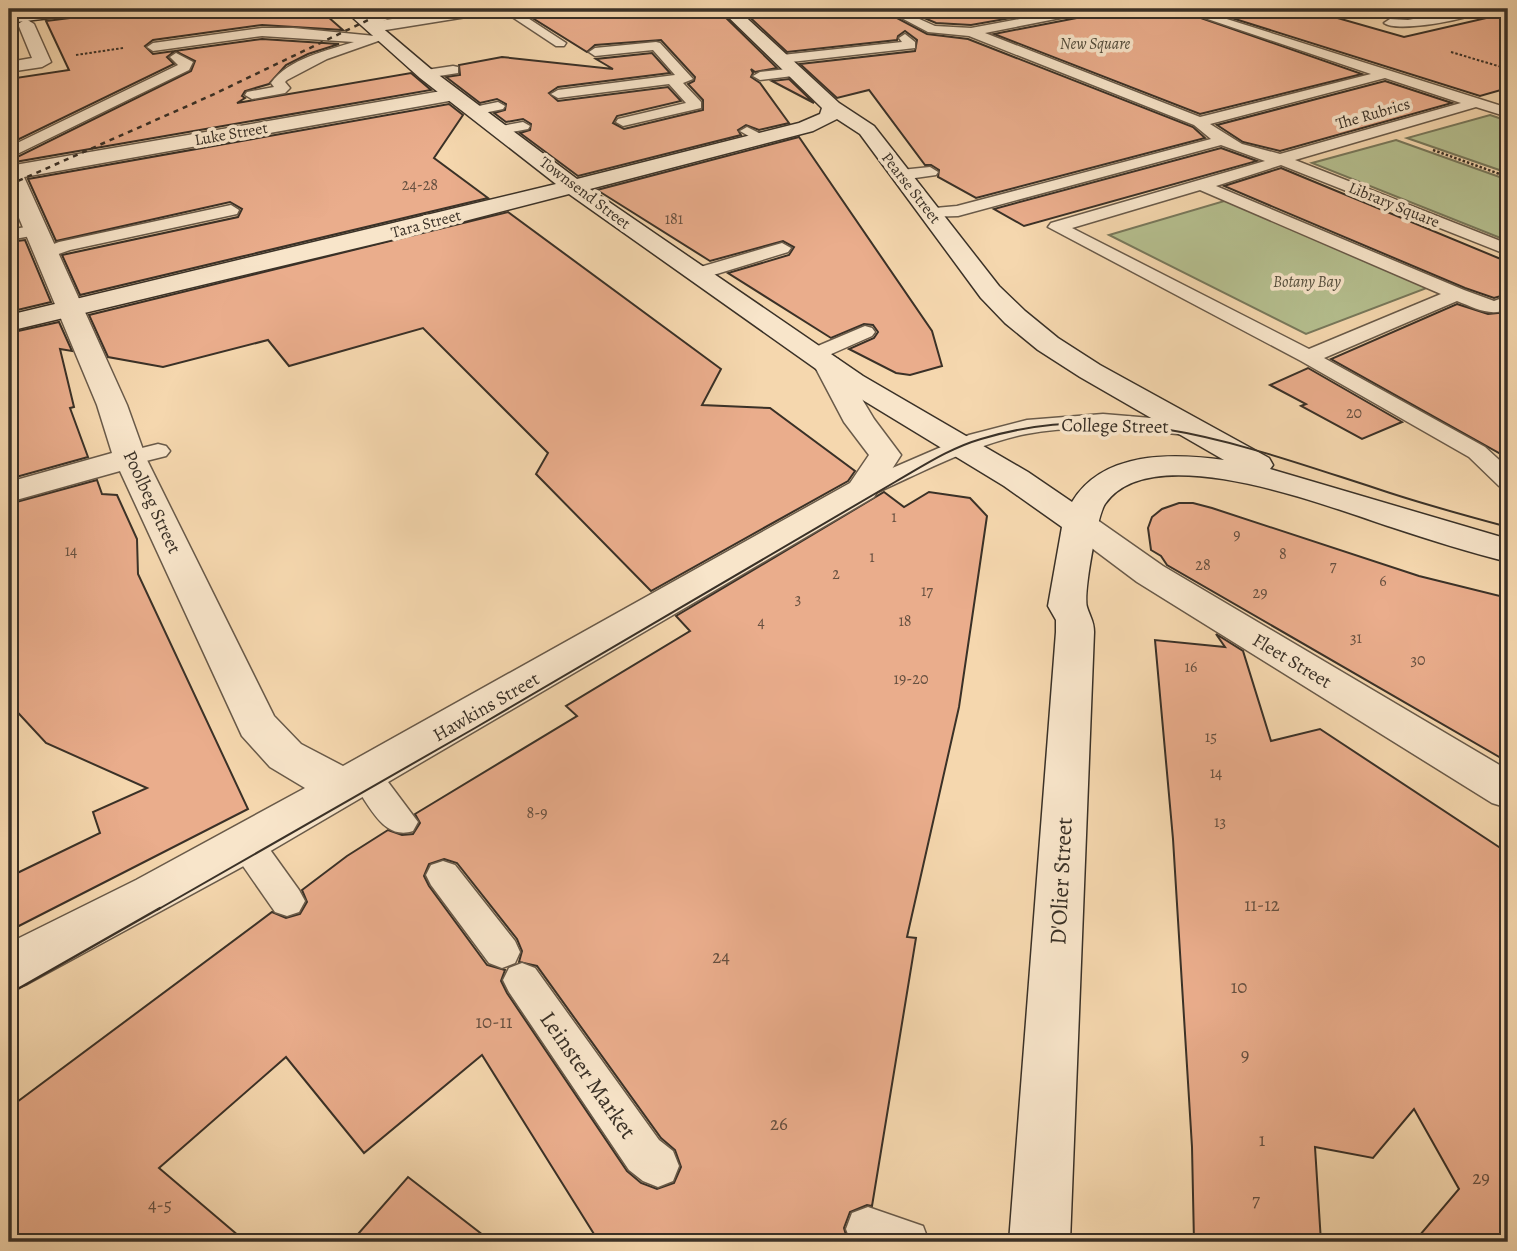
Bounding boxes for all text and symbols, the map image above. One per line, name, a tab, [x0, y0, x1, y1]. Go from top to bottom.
park label: New Square	[1060, 33, 1131, 55]
street label: The Rubrics	[1333, 93, 1413, 135]
street label: Luke Street	[193, 117, 269, 151]
street label: Pearse Street	[876, 148, 946, 228]
street label: Townsend Street	[535, 151, 635, 235]
house number: 24-28	[402, 174, 438, 196]
street label: Library Square	[1345, 177, 1443, 233]
street label: Tara Street	[389, 204, 463, 244]
house number: 181	[665, 208, 684, 230]
park label: Botany Bay	[1273, 271, 1341, 293]
house number: 20	[1346, 402, 1362, 424]
street label: College Street	[1061, 412, 1169, 440]
street label: Poolbeg Street	[117, 446, 187, 558]
house number: 1	[891, 506, 897, 528]
house number: 9	[1233, 524, 1241, 546]
house number: 14	[65, 540, 77, 562]
house number: 8	[1279, 543, 1287, 565]
house number: 1	[869, 546, 875, 568]
house number: 28	[1195, 554, 1211, 576]
house number: 7	[1330, 555, 1337, 577]
house number: 2	[832, 563, 840, 585]
house number: 6	[1379, 570, 1387, 592]
house number: 17	[921, 580, 933, 602]
house number: 29	[1253, 582, 1267, 604]
house number: 3	[795, 588, 801, 610]
house number: 18	[898, 610, 912, 632]
house number: 4	[757, 611, 765, 633]
street label: Fleet Street	[1248, 627, 1336, 695]
house number: 31	[1350, 627, 1363, 649]
house number: 30	[1410, 649, 1426, 671]
house number: 16	[1185, 656, 1197, 678]
street label: Hawkins Street	[428, 666, 544, 748]
house number: 19-20	[894, 668, 928, 690]
house number: 15	[1205, 726, 1217, 748]
house number: 14	[1210, 762, 1222, 784]
house number: 8-9	[526, 802, 548, 824]
house number: 13	[1214, 811, 1226, 833]
street label: D'Olier Street	[1042, 816, 1080, 946]
house number: 11-12	[1244, 892, 1280, 918]
house number: 24	[712, 944, 730, 970]
house number: 10	[1231, 974, 1247, 1000]
street label: Leinster Market	[533, 1005, 644, 1145]
house number: 10-11	[476, 1009, 513, 1035]
house number: 9	[1241, 1042, 1249, 1068]
house number: 26	[770, 1111, 788, 1137]
house number: 1	[1259, 1127, 1266, 1153]
house number: 29	[1472, 1165, 1490, 1191]
house number: 7	[1252, 1187, 1260, 1213]
house number: 4-5	[148, 1192, 172, 1218]

